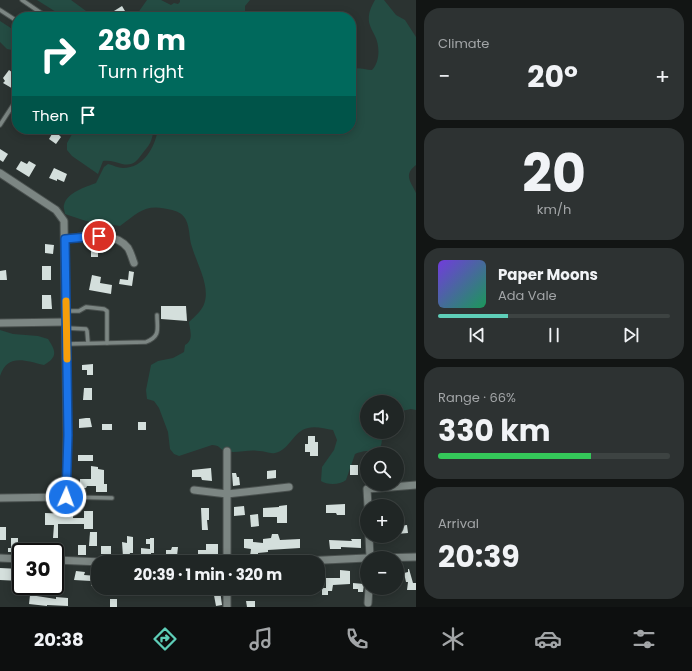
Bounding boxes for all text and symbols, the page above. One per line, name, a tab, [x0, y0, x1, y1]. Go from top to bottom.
text: 280 m	[98, 21, 186, 60]
icon: right	[32, 28, 84, 80]
text: Climate	[438, 34, 489, 53]
text: 20°	[527, 55, 578, 98]
text: Turn right	[98, 59, 184, 84]
text: −	[438, 61, 450, 92]
text: +	[655, 61, 670, 92]
icon: arrive	[77, 104, 99, 126]
text: Then	[32, 105, 69, 126]
text: 20	[522, 137, 586, 210]
text: km/h	[537, 200, 571, 219]
pin	[82, 219, 116, 253]
icon: arrive	[88, 225, 110, 247]
text: Paper Moons	[498, 264, 598, 285]
text: Ada Vale	[498, 286, 557, 305]
icon: previous	[466, 324, 488, 346]
icon: pause	[543, 324, 565, 346]
icon: next	[620, 324, 642, 346]
text: Range · 66%	[438, 388, 516, 407]
map controls	[360, 395, 404, 595]
button: sound	[360, 395, 404, 439]
text: 330 km	[438, 409, 551, 452]
button: search	[360, 447, 404, 491]
position arrow	[45, 476, 87, 518]
button: +	[360, 499, 404, 543]
text: Arrival	[438, 514, 479, 533]
text: 20:39	[438, 535, 520, 578]
speed limit sign: 30	[12, 543, 64, 595]
button: −	[360, 551, 404, 595]
text: 20:39 · 1 min · 320 m	[134, 564, 282, 585]
icon: directions	[151, 625, 179, 653]
icon: music	[247, 625, 275, 653]
icon: phone	[343, 625, 371, 653]
icon: climate	[439, 625, 467, 653]
icon: car	[534, 625, 562, 653]
icon: filters	[630, 625, 658, 653]
text: 20:38	[34, 627, 84, 652]

